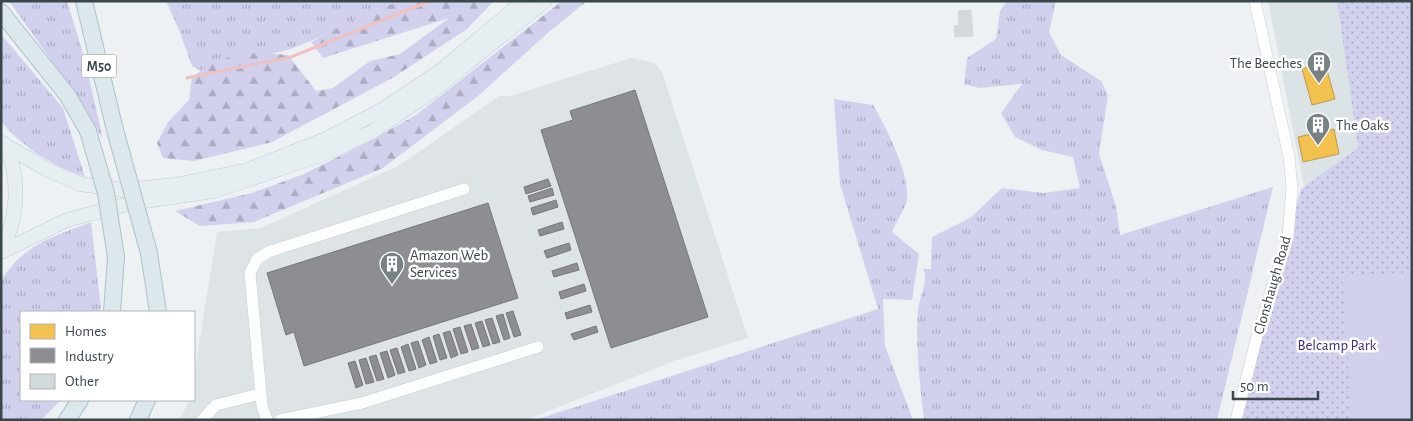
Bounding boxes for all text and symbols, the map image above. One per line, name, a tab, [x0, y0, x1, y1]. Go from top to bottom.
building icon: The Beeches	[1306, 50, 1332, 84]
road number: M50	[82, 54, 116, 78]
place label: The Beeches	[1230, 56, 1302, 71]
building icon: The Oaks	[1305, 112, 1331, 146]
place label: The Oaks	[1336, 118, 1389, 133]
street label: Clonshaugh Road	[1251, 234, 1294, 336]
place label: Amazon Web Services	[410, 248, 489, 280]
building icon: Amazon Web Services	[379, 251, 405, 285]
legend	[20, 311, 195, 401]
text: Homes	[65, 324, 107, 339]
park label: Belcamp Park	[1298, 338, 1377, 353]
text: Industry	[65, 349, 114, 364]
scale bar	[1233, 368, 1318, 400]
text: Other	[65, 374, 99, 389]
text: 50 m	[1240, 379, 1269, 394]

